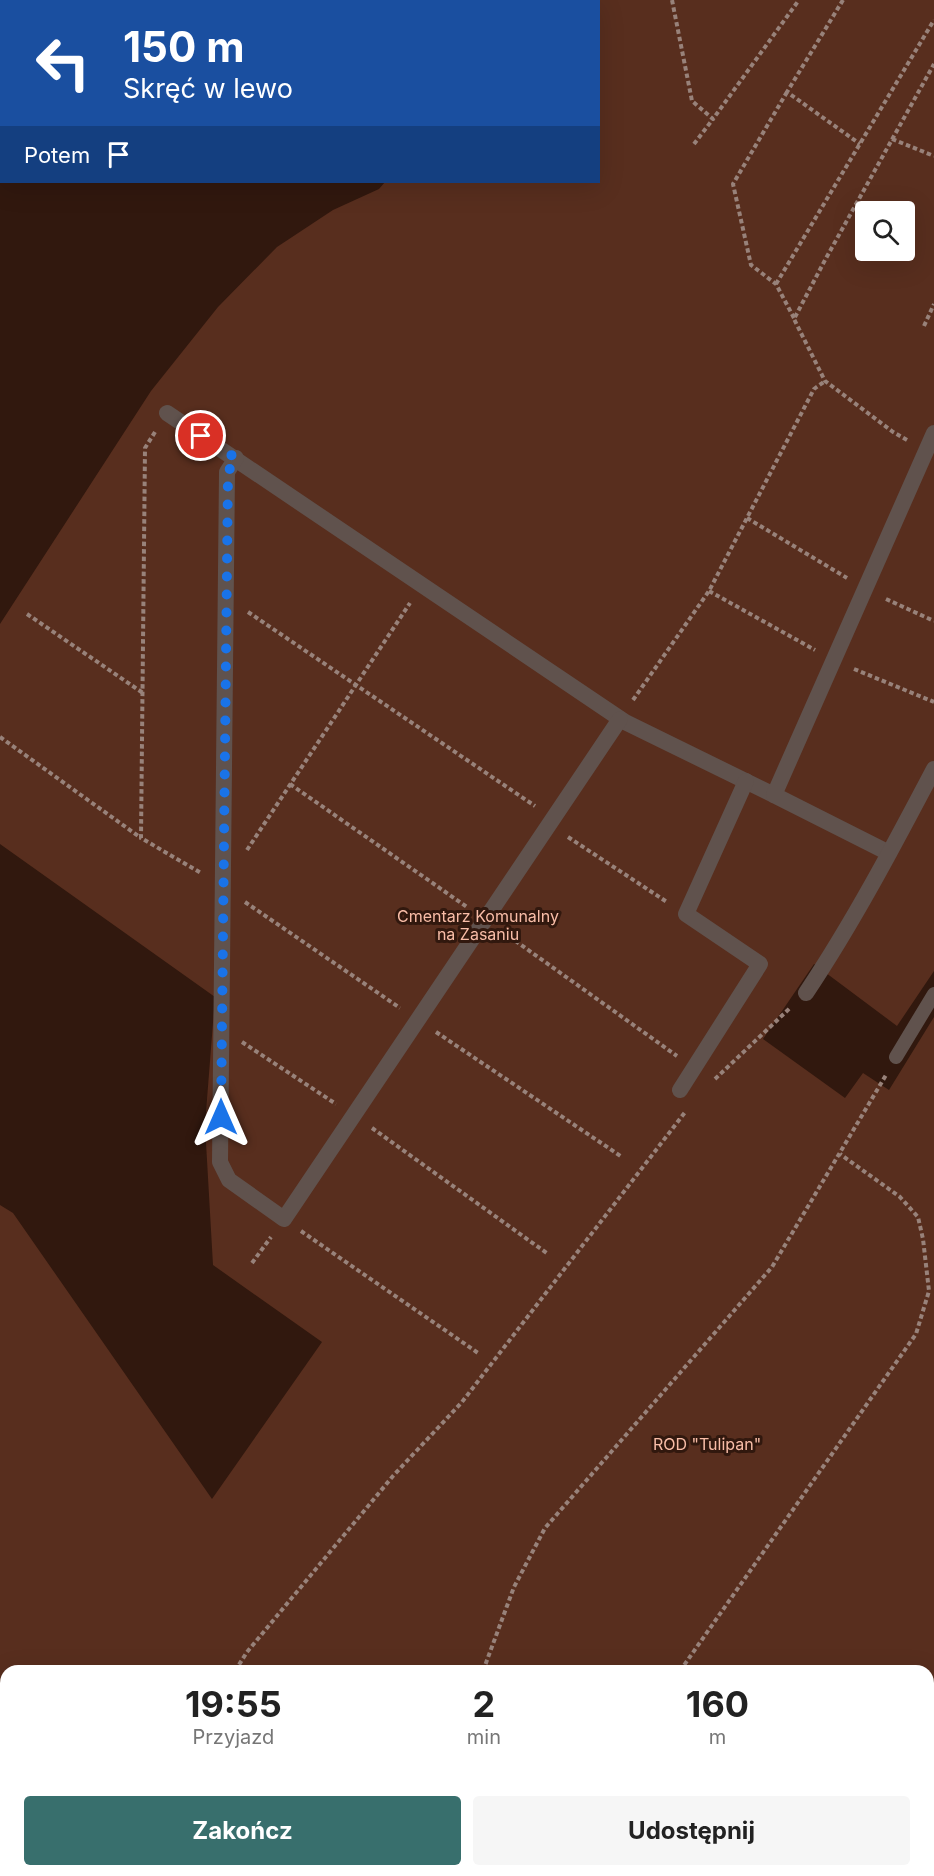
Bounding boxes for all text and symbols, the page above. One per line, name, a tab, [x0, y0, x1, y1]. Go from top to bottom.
text: 150 m	[123, 21, 245, 72]
icon: left	[24, 24, 102, 102]
text: Skręć w lewo	[123, 72, 293, 105]
icon: arrive	[102, 138, 135, 171]
text: Potem	[24, 142, 90, 168]
map controls	[855, 201, 915, 261]
button: search	[855, 201, 915, 261]
pin	[175, 410, 226, 461]
icon: arrive	[184, 419, 217, 452]
park label: Cmentarz Komunalny na Zasaniu	[397, 906, 559, 944]
position arrow	[189, 1085, 253, 1149]
park label: ROD "Tulipan"	[653, 1434, 761, 1454]
text: 19:55	[185, 1682, 282, 1726]
text: 2	[473, 1682, 495, 1726]
text: 160	[686, 1682, 749, 1726]
text: Przyjazd	[193, 1725, 274, 1749]
text: min	[467, 1725, 501, 1749]
text: m	[709, 1725, 726, 1749]
button: Zakończ	[24, 1796, 461, 1865]
button: Udostępnij	[473, 1796, 910, 1865]

